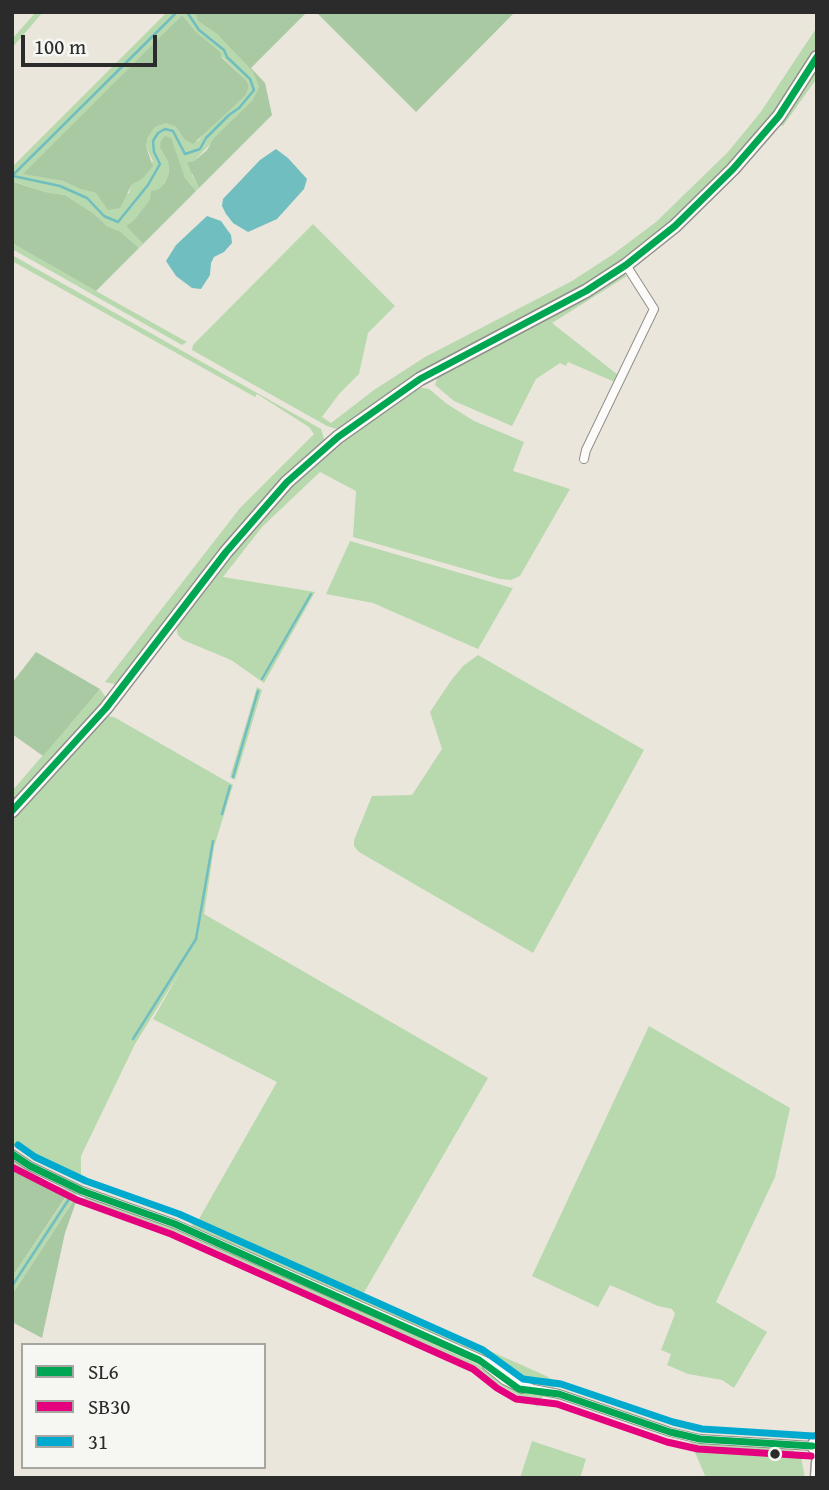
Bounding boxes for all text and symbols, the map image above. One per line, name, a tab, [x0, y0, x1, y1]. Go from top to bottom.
scale bar	[24, 21, 161, 65]
text: 100 m	[34, 31, 86, 62]
legend	[21, 1343, 266, 1469]
text: SL6	[88, 1356, 119, 1387]
text: SB30	[88, 1391, 130, 1422]
text: 31	[88, 1426, 108, 1457]
unlabelled marker	[768, 1447, 782, 1461]

